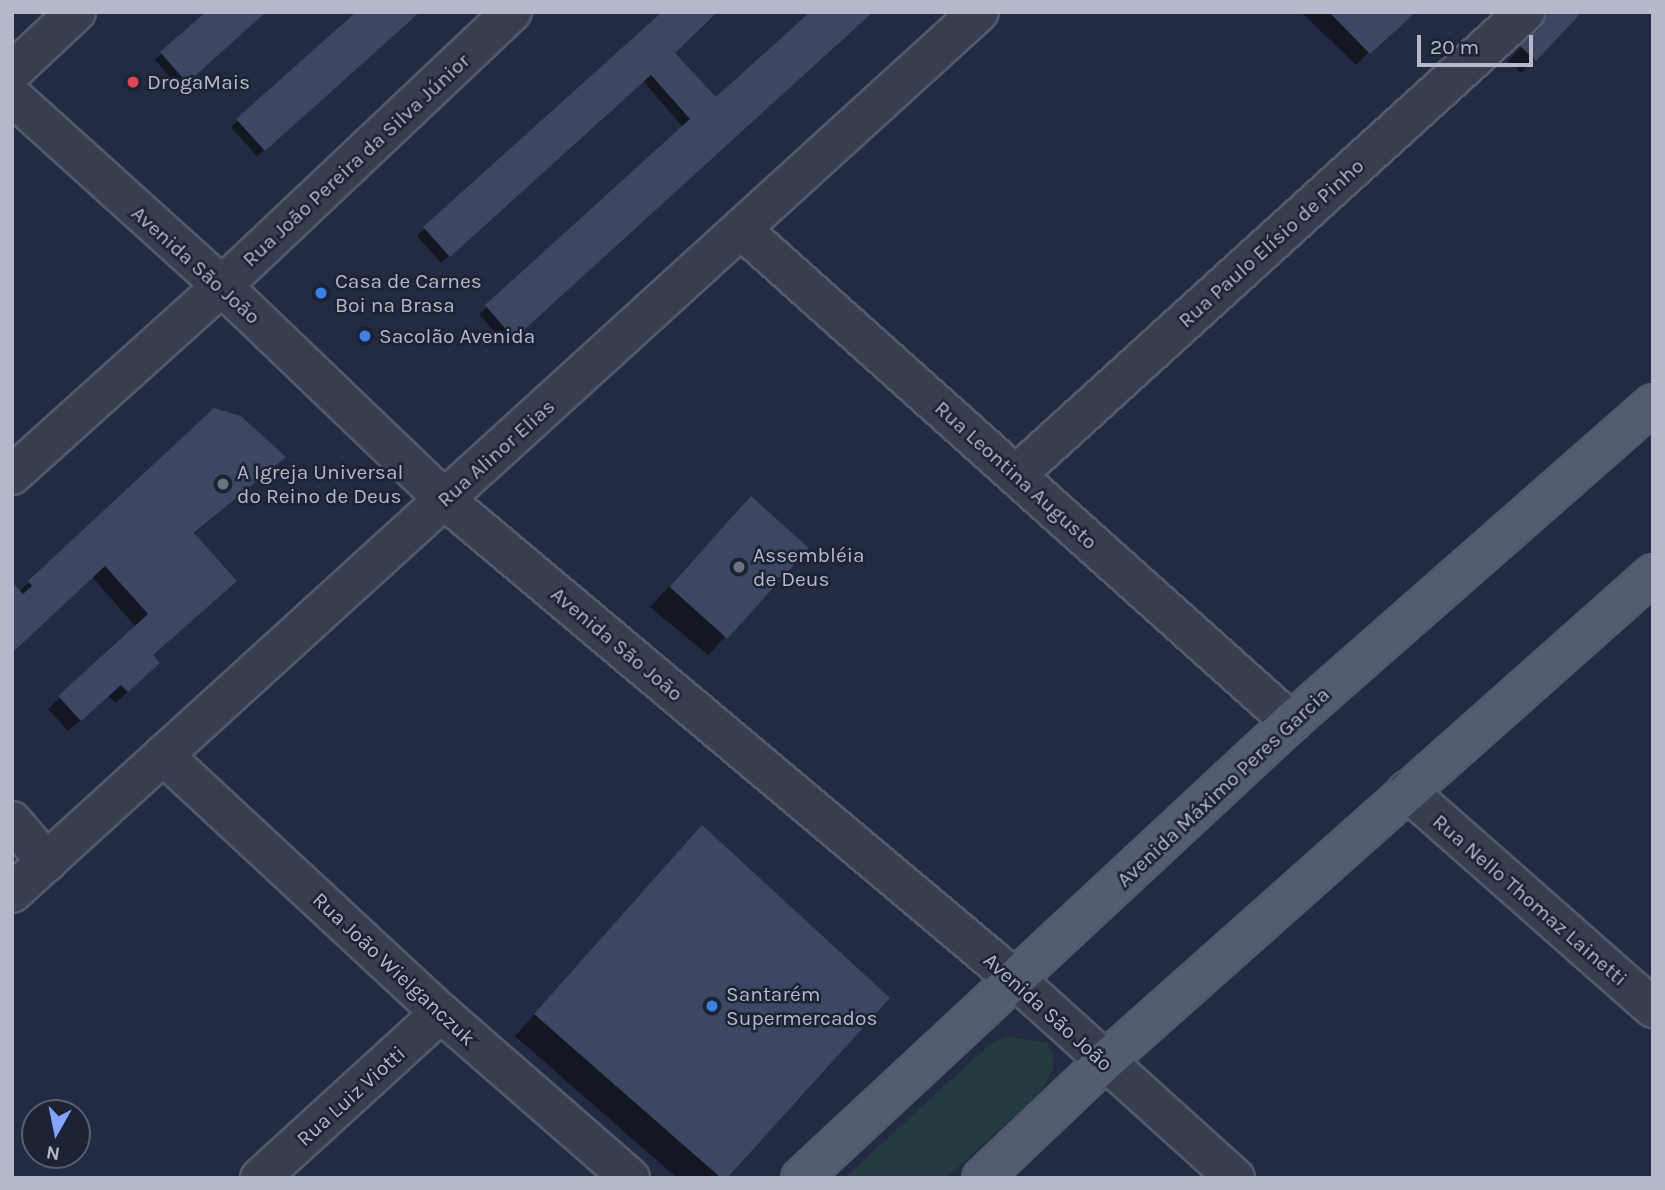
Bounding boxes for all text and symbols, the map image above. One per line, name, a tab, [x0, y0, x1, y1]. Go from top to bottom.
scale bar	[1420, 21, 1536, 65]
text: 20 m	[1430, 35, 1479, 59]
street label: Rua João Pereira da Silva Júnior	[237, 48, 475, 272]
place label: DrogaMais	[147, 69, 250, 95]
marker: DrogaMais	[125, 74, 141, 90]
street label: Rua Paulo Elísio de Pinho	[1173, 153, 1369, 333]
street label: Avenida São João	[126, 201, 266, 329]
place label: Casa de Carnes Boi na Brasa	[335, 268, 482, 318]
marker: Casa de Carnes Boi na Brasa	[313, 285, 329, 301]
place label: Sacolão Avenida	[379, 323, 535, 349]
marker: Sacolão Avenida	[357, 328, 373, 344]
street label: Rua Alinor Elias	[432, 394, 560, 512]
street label: Rua Leontina Augusto	[930, 395, 1102, 555]
place label: A Igreja Universal do Reino de Deus	[237, 459, 403, 509]
marker: A Igreja Universal do Reino de Deus	[215, 476, 231, 492]
place label: Assembléia de Deus	[753, 542, 864, 592]
marker: Assembléia de Deus	[731, 559, 747, 575]
street label: Avenida São João	[546, 581, 688, 707]
street label: Avenida Máximo Peres Garcia	[1111, 682, 1335, 892]
street label: Rua Nello Thomaz Lainetti	[1428, 809, 1632, 991]
street label: Rua João Wielganczuk	[307, 887, 481, 1051]
street label: Avenida São João	[978, 948, 1118, 1076]
place label: Santarém Supermercados	[726, 981, 877, 1031]
marker: Santarém Supermercados	[704, 998, 720, 1014]
street label: Rua Luiz Viotti	[291, 1041, 411, 1151]
north arrow	[21, 1099, 91, 1169]
text: N	[45, 1141, 61, 1165]

